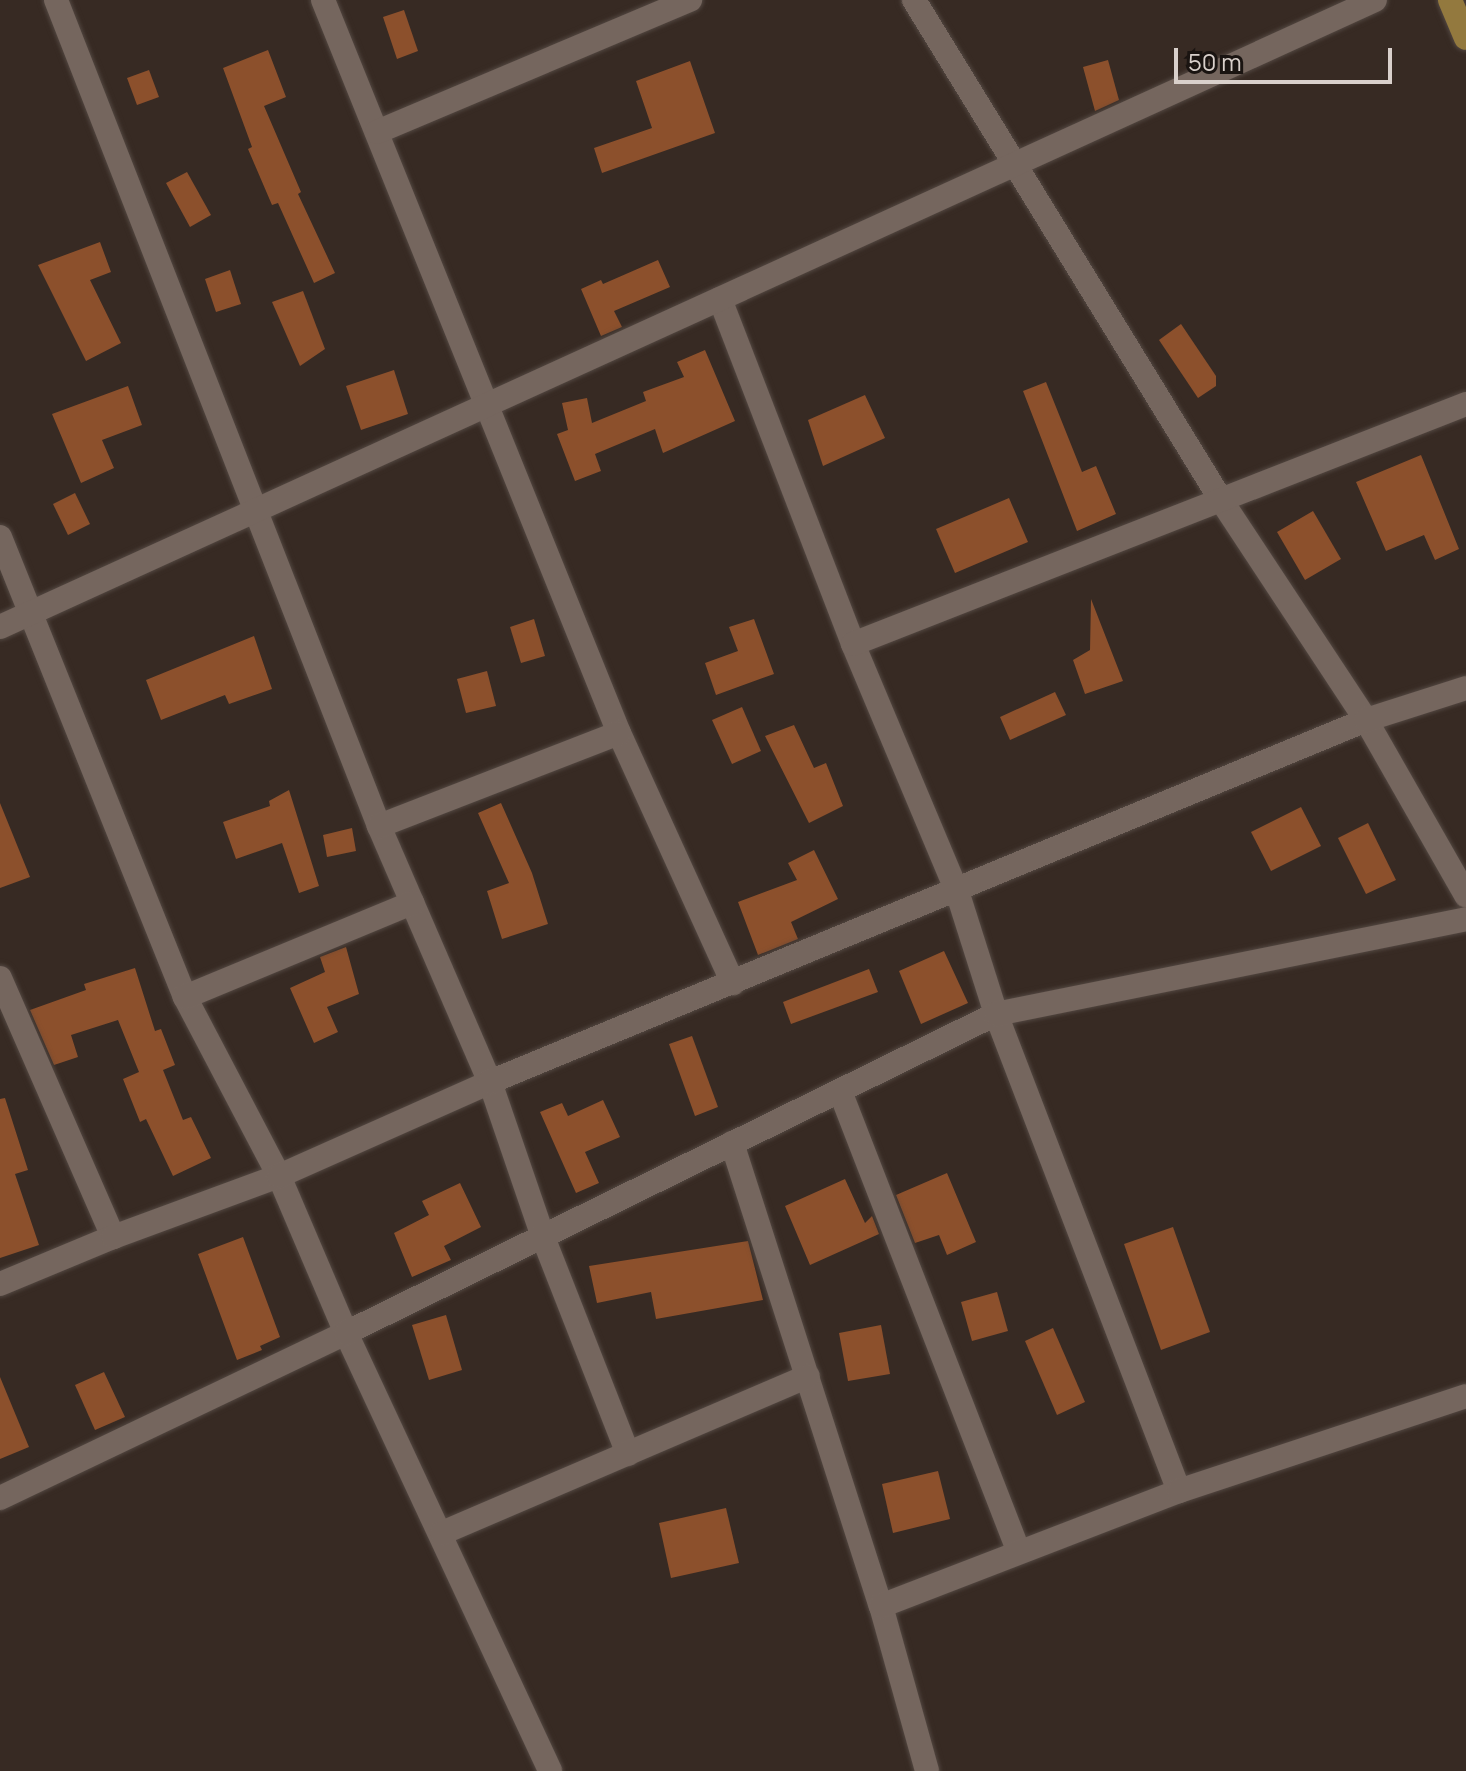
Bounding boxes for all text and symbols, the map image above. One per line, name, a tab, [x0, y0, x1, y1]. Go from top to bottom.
scale bar	[1178, 32, 1396, 82]
text: 50 m	[1188, 45, 1242, 78]

